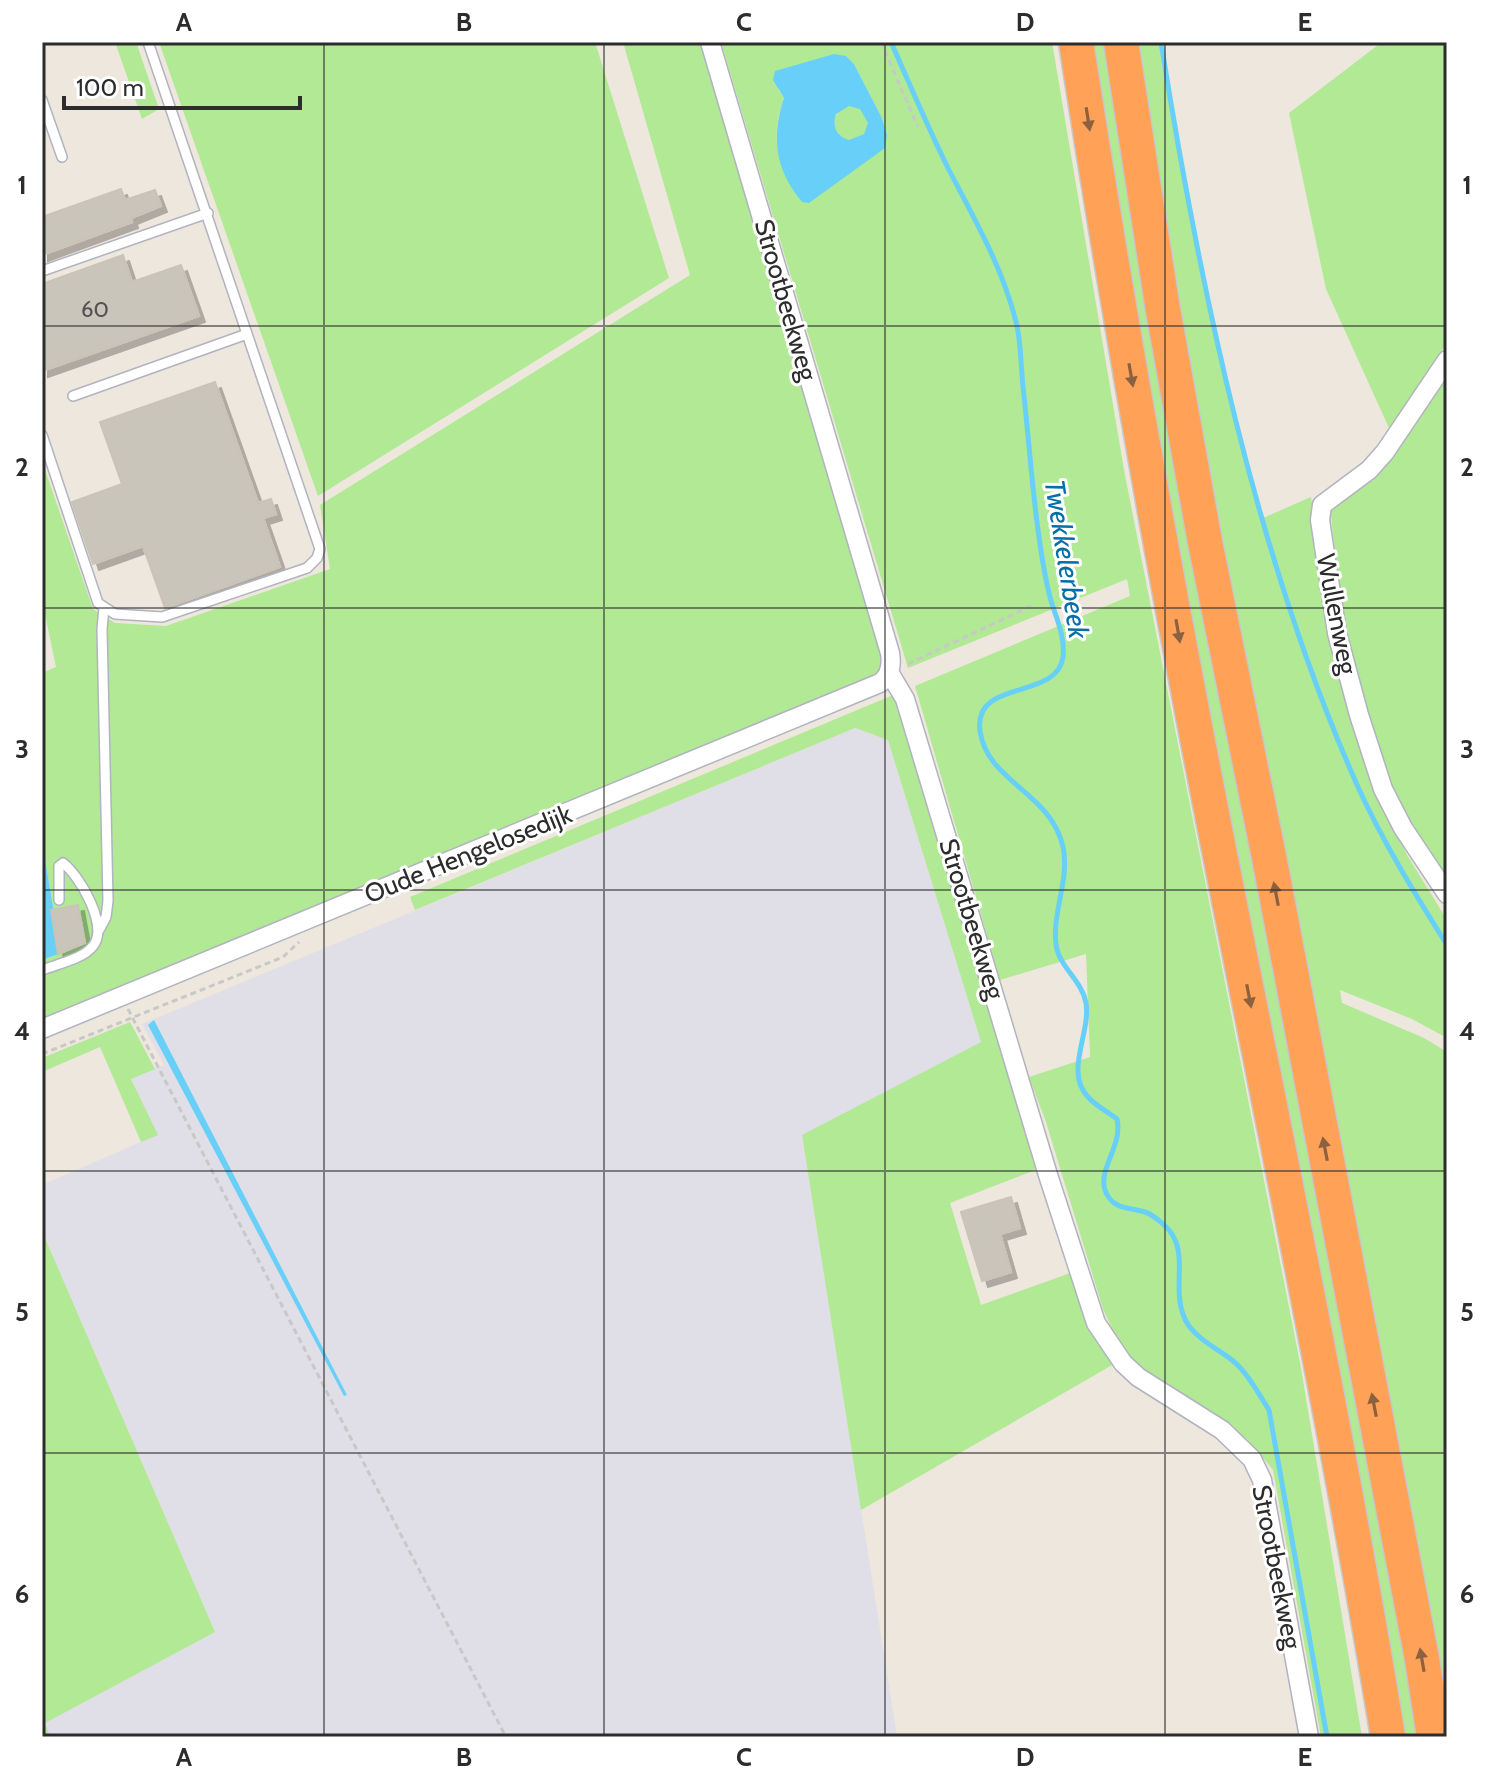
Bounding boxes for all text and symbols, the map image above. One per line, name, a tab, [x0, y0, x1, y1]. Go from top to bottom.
text: A	[176, 6, 193, 38]
text: B	[456, 6, 472, 38]
text: C	[736, 6, 752, 38]
text: D	[1016, 6, 1034, 38]
text: E	[1298, 6, 1312, 38]
scale bar	[64, 60, 300, 110]
text: 100 m	[76, 73, 144, 102]
one-way arrow	[1082, 107, 1094, 132]
text: 1	[17, 169, 27, 201]
text: 1	[1462, 169, 1472, 201]
street label: Strootbeekweg	[748, 216, 825, 385]
house number: 60	[81, 296, 109, 323]
one-way arrow	[1125, 363, 1137, 388]
text: 2	[15, 451, 29, 483]
text: 2	[1460, 451, 1474, 483]
water label: Twekkelerbeek	[1038, 477, 1096, 642]
street label: Wullenweg	[1310, 551, 1365, 678]
one-way arrow	[1172, 619, 1184, 644]
text: 3	[15, 733, 29, 765]
text: 3	[1460, 733, 1474, 765]
street label: Oude Hengelosedijk	[360, 798, 577, 910]
street label: Strootbeekweg	[932, 835, 1012, 1004]
one-way arrow	[1269, 881, 1281, 906]
one-way arrow	[1243, 984, 1255, 1009]
text: 4	[14, 1015, 30, 1047]
text: 4	[1459, 1015, 1475, 1047]
one-way arrow	[1318, 1136, 1330, 1161]
text: 5	[15, 1296, 29, 1328]
text: 5	[1460, 1296, 1474, 1328]
one-way arrow	[1367, 1392, 1379, 1417]
street label: Strootbeekweg	[1245, 1482, 1309, 1653]
text: 6	[15, 1578, 29, 1610]
text: 6	[1460, 1578, 1474, 1610]
one-way arrow	[1416, 1647, 1428, 1672]
text: A	[176, 1741, 193, 1773]
text: B	[456, 1741, 472, 1773]
text: C	[736, 1741, 752, 1773]
text: D	[1016, 1741, 1034, 1773]
text: E	[1298, 1741, 1312, 1773]

